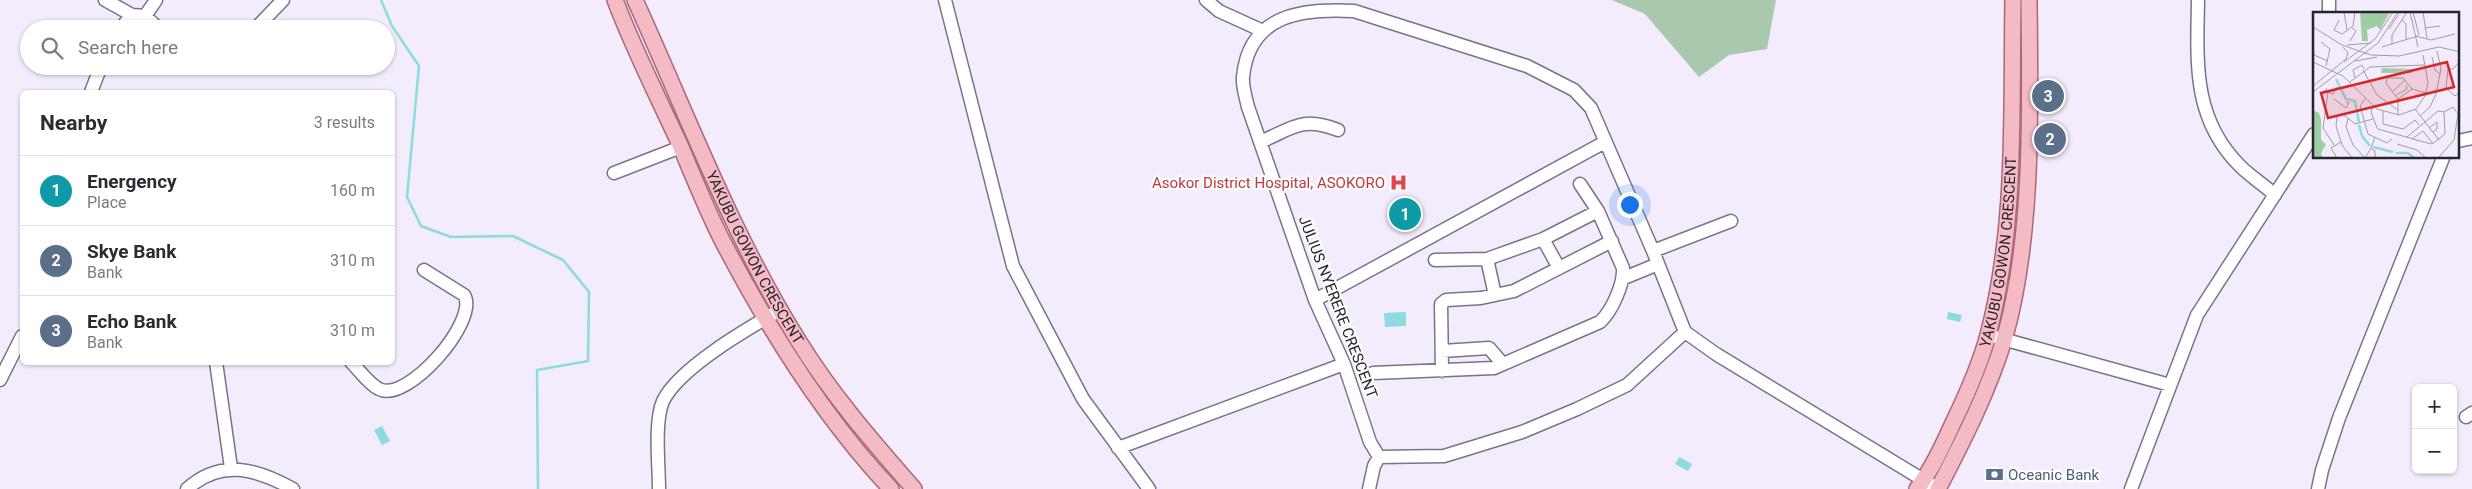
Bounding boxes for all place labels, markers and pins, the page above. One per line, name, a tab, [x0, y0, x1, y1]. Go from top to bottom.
pin: 3	[2032, 77, 2064, 115]
pin: 2	[2034, 120, 2066, 158]
hospital icon: Asokor District Hospital, ASOKORO	[1389, 173, 1409, 193]
place label: Asokor District Hospital, ASOKORO	[1152, 174, 1385, 192]
pin: 1	[1389, 195, 1421, 233]
bank icon: Oceanic Bank	[1984, 465, 2004, 485]
place label: Oceanic Bank	[2008, 466, 2100, 484]

